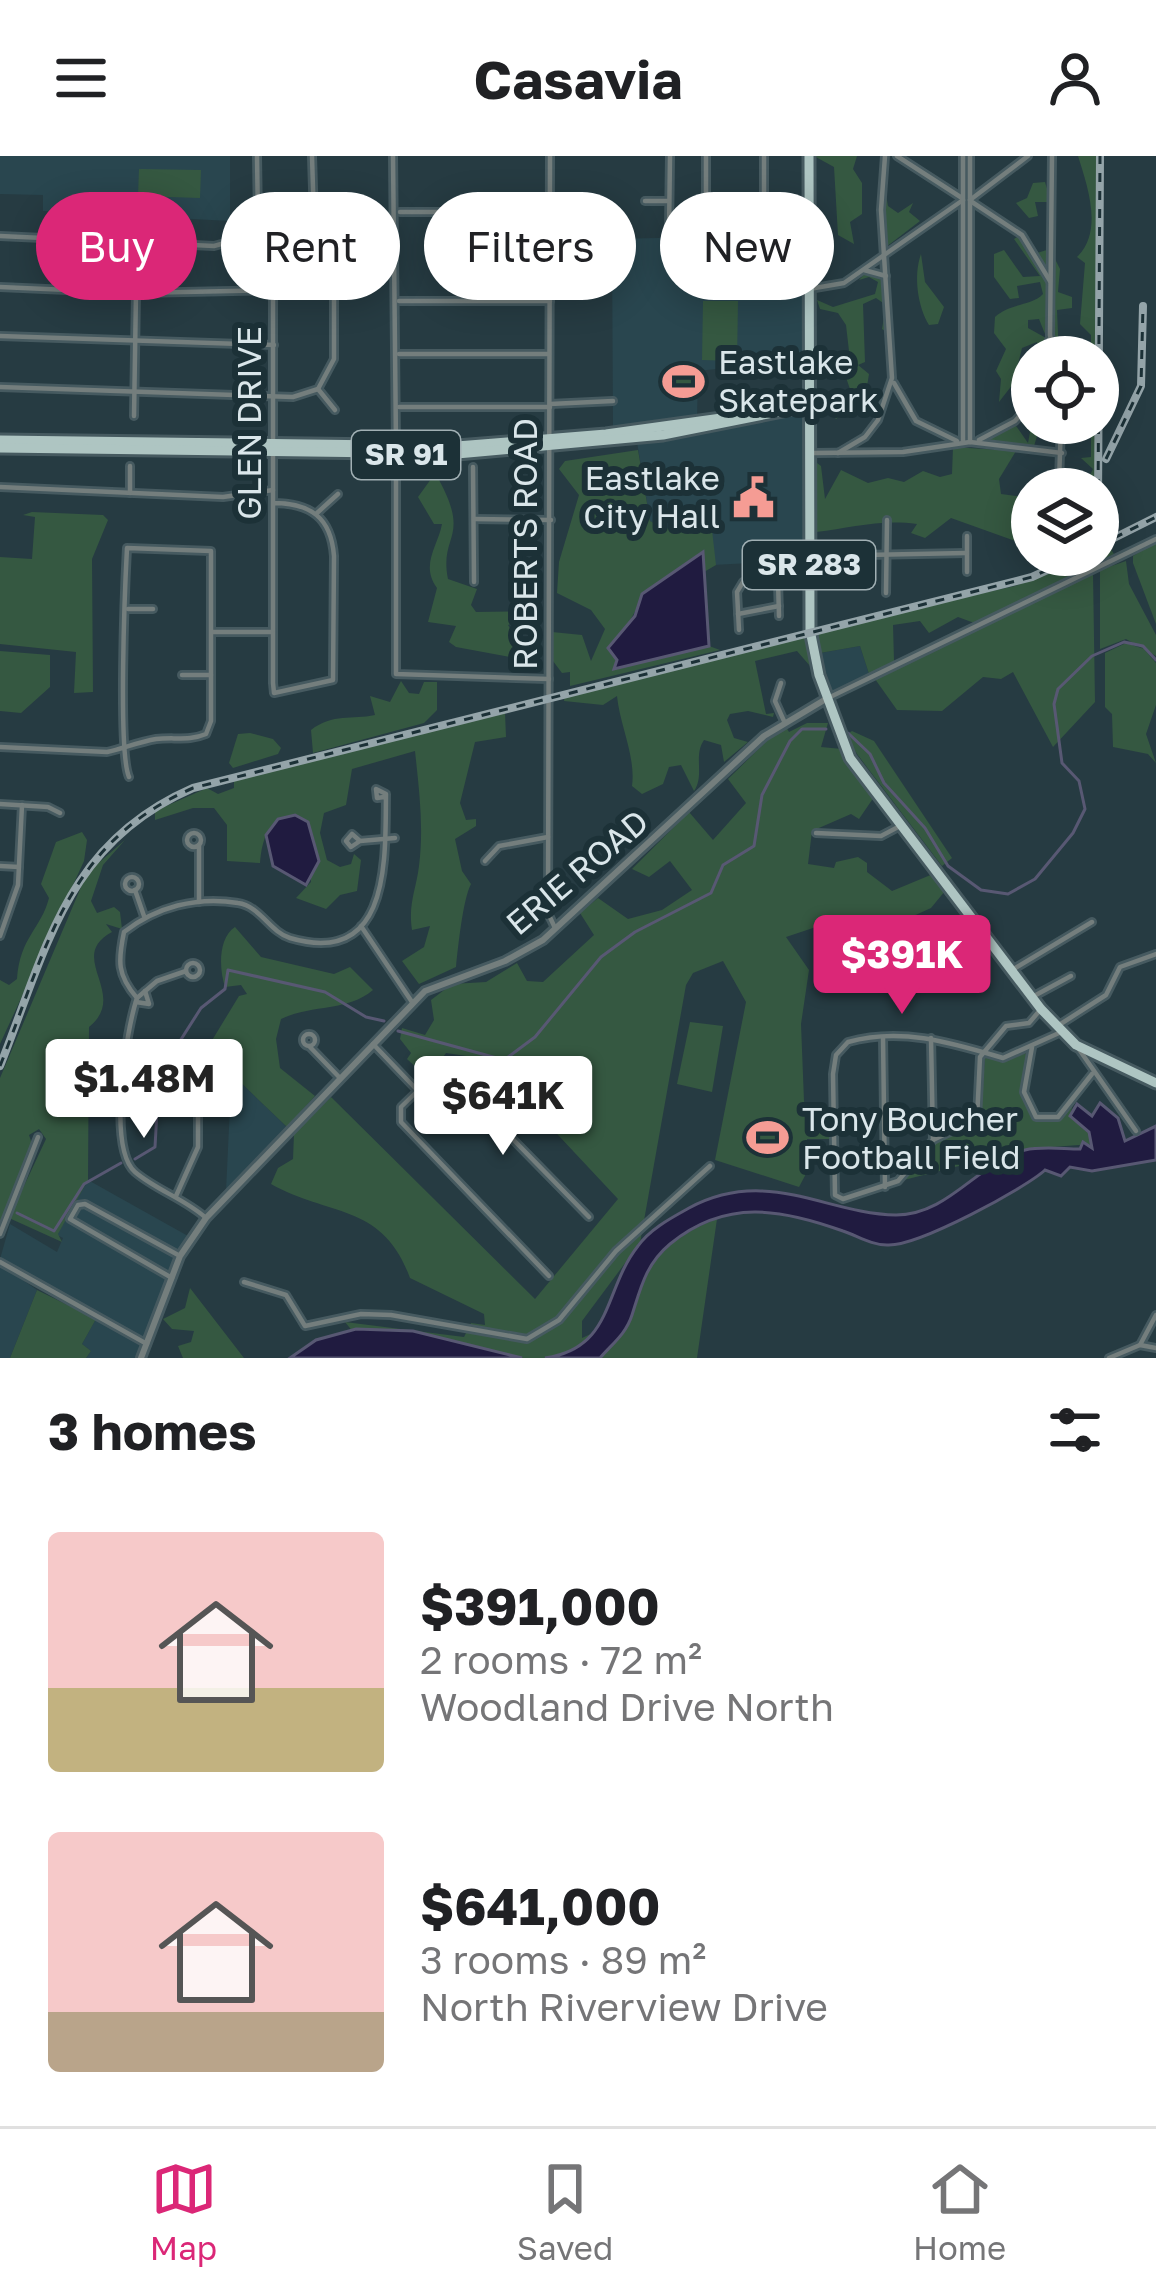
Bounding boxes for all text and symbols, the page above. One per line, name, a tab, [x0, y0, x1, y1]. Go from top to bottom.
icon: menu	[48, 45, 114, 111]
icon: person	[1042, 45, 1108, 111]
text: Casavia	[474, 46, 682, 111]
chip: Buy	[36, 192, 197, 300]
chip: Rent	[221, 192, 400, 300]
chip: Filters	[424, 192, 636, 300]
chip: New	[660, 192, 834, 300]
street label: GLEN DRIVE	[229, 326, 268, 520]
map controls	[1011, 336, 1119, 576]
button: locate	[1011, 336, 1119, 444]
place label: Eastlake Skatepark	[718, 342, 879, 419]
sports icon: Eastlake Skatepark	[661, 358, 707, 404]
street label: ROBERTS ROAD	[505, 418, 544, 670]
road number: SR 91	[352, 431, 460, 479]
place label: Eastlake City Hall	[583, 458, 720, 535]
button: layers	[1011, 468, 1119, 576]
public building icon: Eastlake City Hall	[731, 474, 777, 520]
road number: SR 283	[743, 541, 875, 589]
street label: ERIE ROAD	[498, 801, 655, 942]
pin: $391K	[818, 915, 986, 1017]
text: $391K	[840, 930, 964, 977]
pin: $1.48M	[46, 1039, 242, 1141]
text: $1.48M	[73, 1054, 215, 1101]
pin: $641K	[419, 1056, 587, 1158]
text: $641K	[441, 1071, 565, 1118]
place label: Tony Boucher Football Field	[802, 1099, 1021, 1176]
sports icon: Tony Boucher Football Field	[745, 1115, 791, 1161]
icon: filters	[1042, 1397, 1108, 1463]
text: 3 homes	[48, 1400, 257, 1461]
text: $391,000	[420, 1575, 660, 1636]
icon: home	[144, 1580, 288, 1724]
text: 2 rooms · 72 m²	[420, 1636, 702, 1683]
text: Woodland Drive North	[420, 1683, 834, 1730]
text: $641,000	[420, 1875, 660, 1936]
icon: home	[144, 1880, 288, 2024]
text: 3 rooms · 89 m²	[420, 1936, 706, 1983]
text: North Riverview Drive	[420, 1983, 828, 2030]
tab: Map	[150, 2156, 217, 2267]
tab: Saved	[517, 2156, 613, 2267]
tab: Home	[913, 2156, 1006, 2267]

